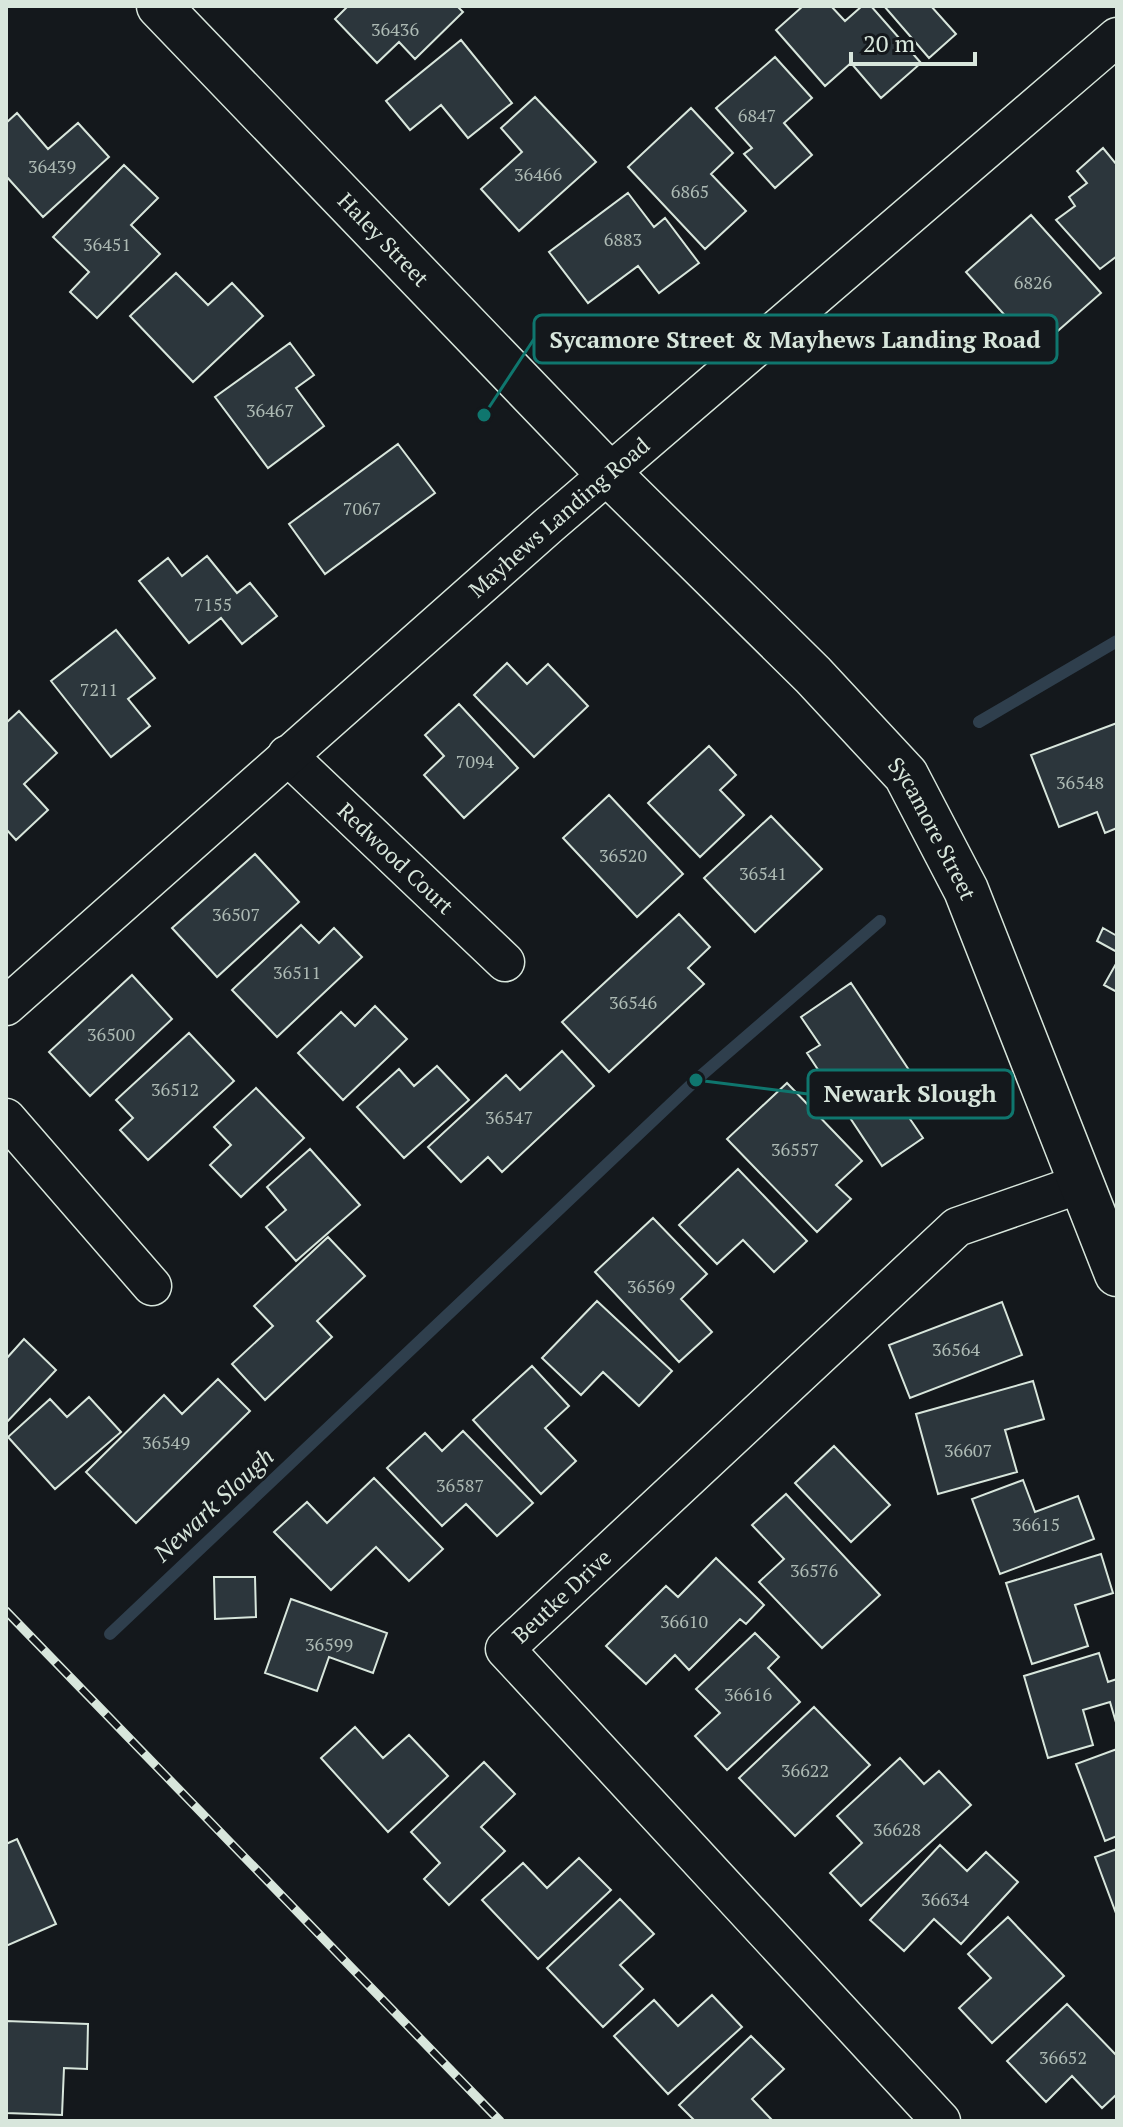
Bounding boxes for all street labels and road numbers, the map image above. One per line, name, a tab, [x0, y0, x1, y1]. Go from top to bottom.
street label: Haley Street	[332, 186, 436, 292]
street label: Mayhews Landing Road	[462, 430, 655, 604]
street label: Sycamore Street	[882, 750, 983, 904]
street label: Redwood Court	[332, 796, 460, 920]
street label: Beutke Drive	[506, 1542, 617, 1649]

